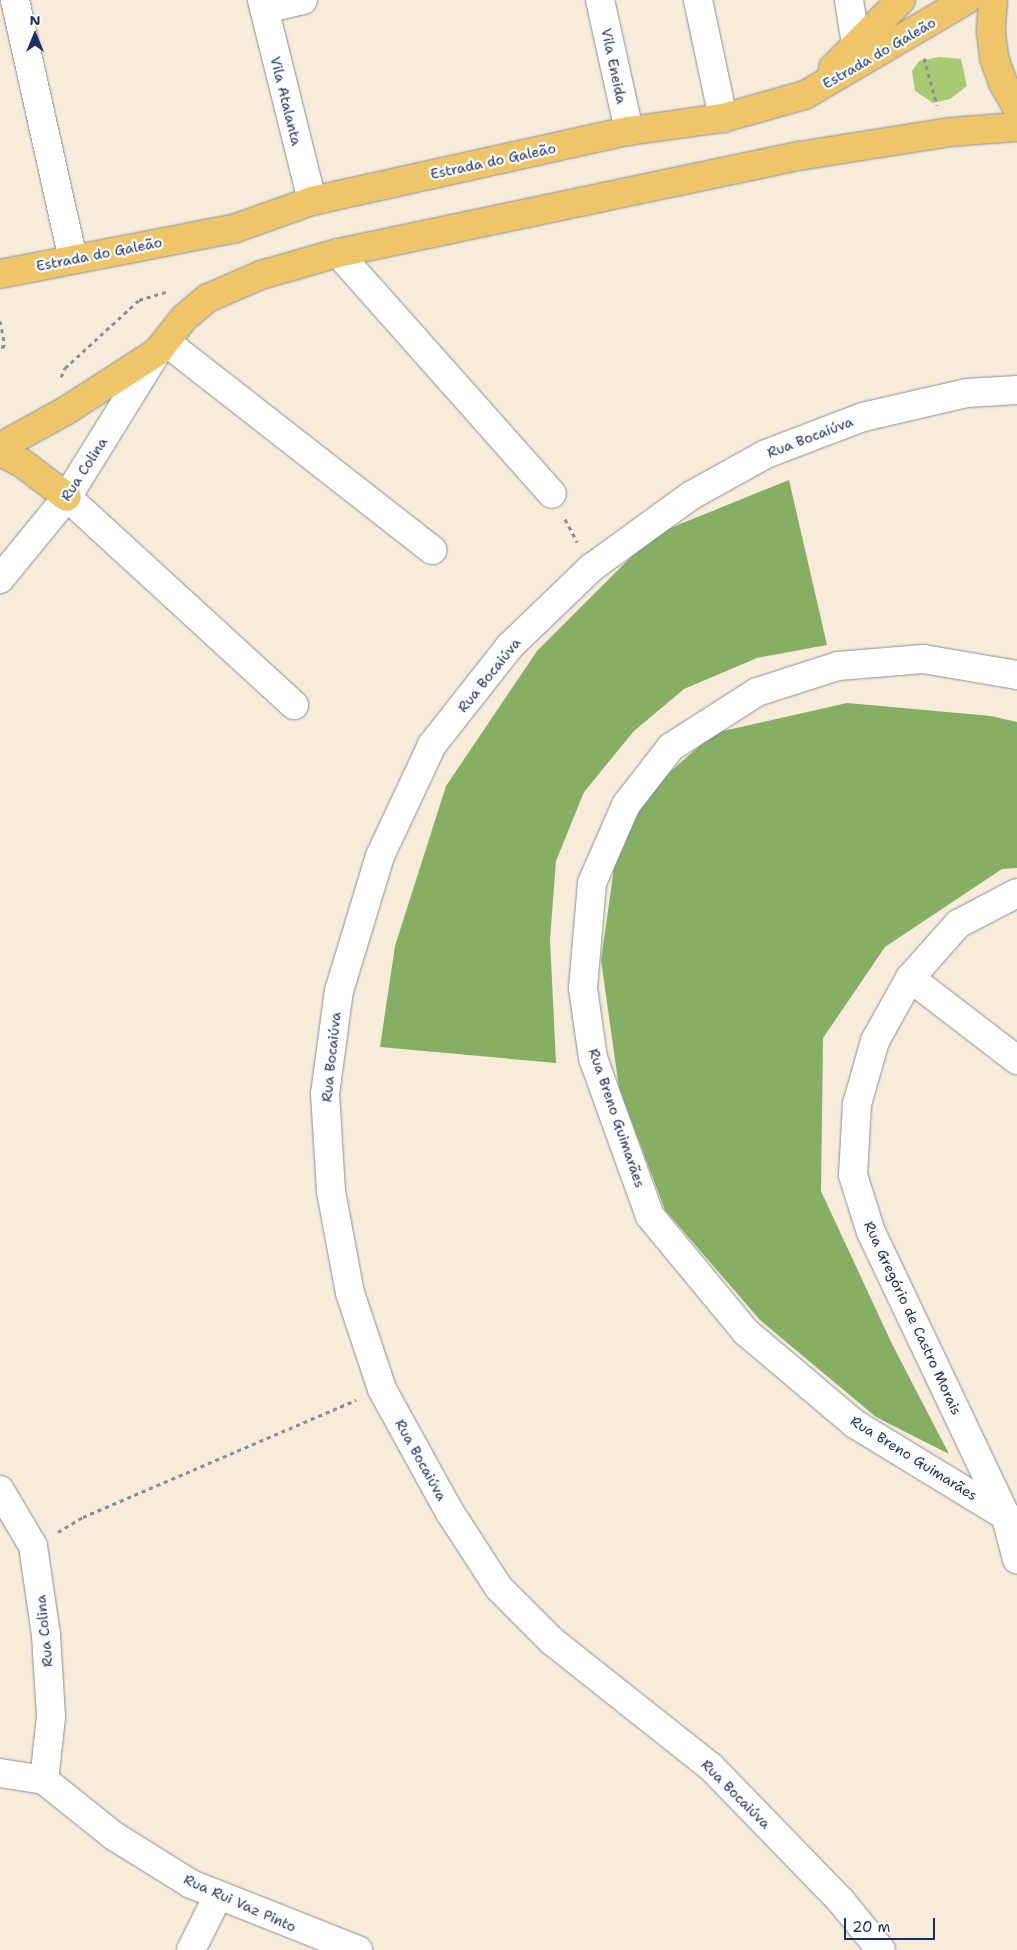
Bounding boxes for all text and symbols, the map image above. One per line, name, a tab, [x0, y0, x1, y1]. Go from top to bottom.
north arrow	[10, 10, 60, 60]
text: N	[29, 11, 41, 29]
street label: Estrada do Galeão	[819, 14, 939, 92]
street label: Vila Eneida	[598, 27, 630, 105]
street label: Vila Atalanta	[267, 55, 305, 147]
street label: Estrada do Galeão	[429, 139, 557, 183]
street label: Estrada do Galeão	[35, 234, 163, 274]
street label: Rua Bocaiúva	[765, 413, 855, 461]
street label: Rua Colina	[57, 434, 111, 504]
street label: Rua Bocaiúva	[454, 634, 524, 716]
street label: Rua Bocaiúva	[318, 1011, 344, 1103]
street label: Rua Breno Guimarães	[585, 1046, 649, 1190]
street label: Rua Gregório de Castro Morais	[861, 1218, 965, 1418]
street label: Rua Breno Guimarães	[848, 1412, 980, 1504]
street label: Rua Bocaiúva	[392, 1416, 450, 1504]
street label: Rua Colina	[32, 1594, 56, 1668]
street label: Rua Bocaiúva	[698, 1756, 774, 1832]
street label: Rua Rui Vaz Pinto	[181, 1871, 299, 1935]
scale bar	[847, 1908, 938, 1940]
text: 20 m	[852, 1917, 891, 1937]

